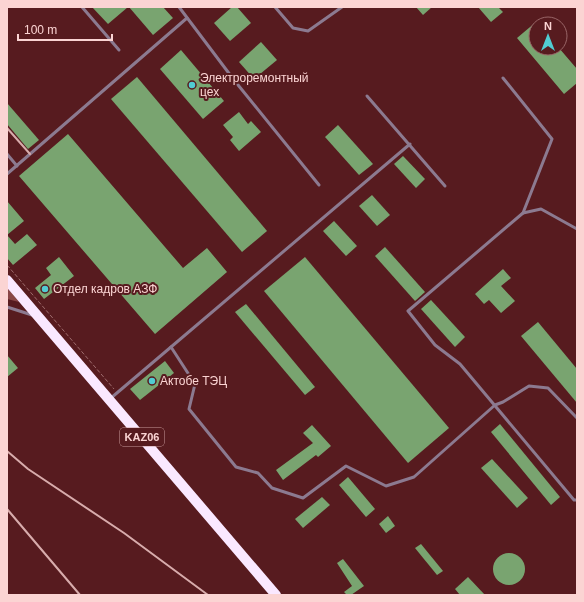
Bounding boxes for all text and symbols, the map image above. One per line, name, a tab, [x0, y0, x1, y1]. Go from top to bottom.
scale bar	[18, 16, 112, 42]
north arrow	[528, 16, 568, 56]
text: N	[544, 20, 552, 32]
text: 100 m	[24, 23, 57, 37]
place label: Электроремонтный цех	[200, 71, 308, 99]
marker: Электроремонтный цех	[187, 80, 197, 90]
place label: Отдел кадров АЗФ	[53, 282, 157, 296]
marker: Отдел кадров АЗФ	[40, 284, 50, 294]
place label: Актобе ТЭЦ	[160, 374, 227, 388]
marker: Актобе ТЭЦ	[147, 376, 157, 386]
road number: KАZ06	[120, 428, 164, 446]

